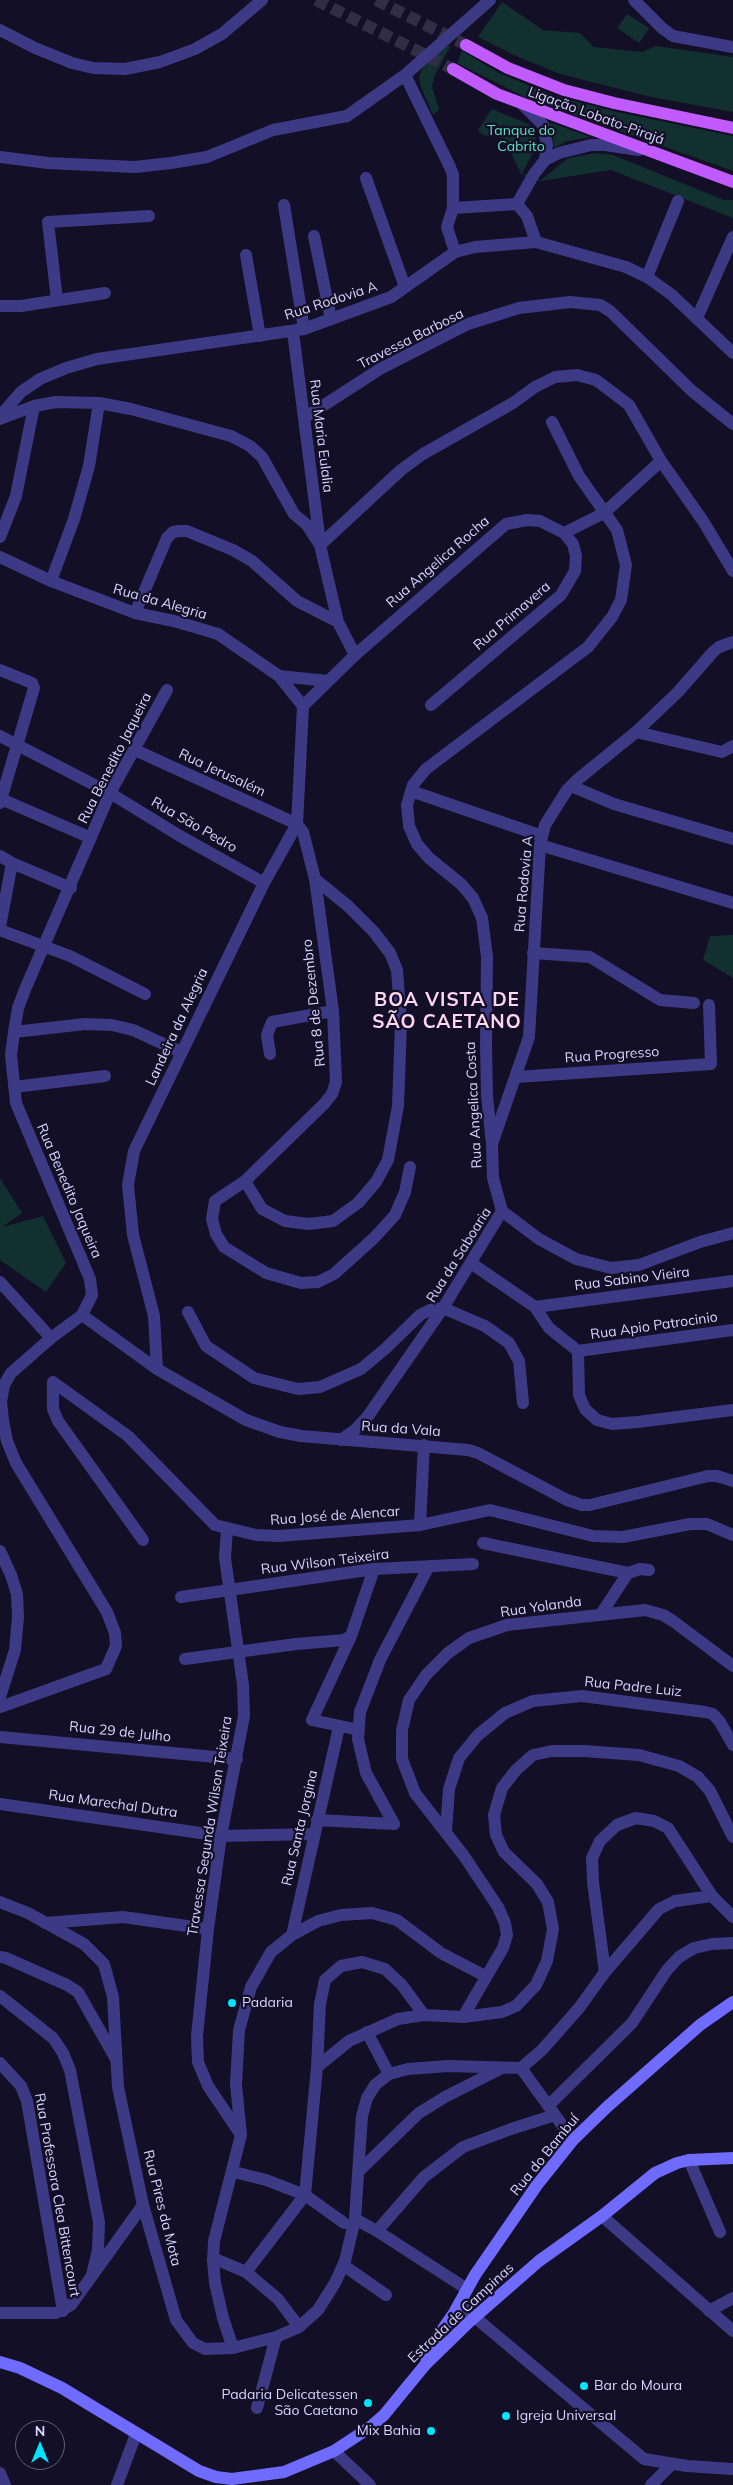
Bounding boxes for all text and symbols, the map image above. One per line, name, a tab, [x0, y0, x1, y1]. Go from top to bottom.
street label: Ligação Lobato-Pirajá	[526, 84, 666, 148]
park label: Tanque do Cabrito	[487, 123, 555, 156]
street label: Rua Rodovia A	[282, 278, 380, 324]
street label: Travessa Barbosa	[355, 305, 467, 373]
street label: Rua Maria Eulalia	[306, 378, 336, 494]
street label: Rua Angelica Rocha	[383, 513, 493, 611]
street label: Rua Primavera	[470, 578, 554, 654]
street label: Rua da Alegria	[111, 581, 209, 623]
street label: Rua Benedito Jaqueira	[75, 690, 155, 826]
street label: Rua Jerusalém	[176, 746, 268, 800]
street label: Rua São Pedro	[148, 794, 240, 856]
street label: Rua Rodovia A	[511, 835, 537, 933]
street label: Rua 8 de Dezembro	[299, 938, 329, 1068]
street label: Landeira da Alegria	[142, 966, 212, 1088]
district label: BOA VISTA DE SÃO CAETANO	[371, 989, 523, 1033]
street label: Rua Angelica Costa	[462, 1041, 486, 1169]
street label: Rua Progresso	[564, 1043, 660, 1067]
street label: Rua Benedito Jaqueira	[33, 1121, 105, 1261]
street label: Rua da Saboaria	[423, 1204, 495, 1306]
street label: Rua Sabino Vieira	[573, 1264, 691, 1294]
street label: Rua Apio Patrocinio	[589, 1309, 719, 1343]
street label: Rua da Vala	[361, 1418, 441, 1440]
street label: Rua José de Alencar	[270, 1503, 400, 1529]
street label: Rua Wilson Teixeira	[260, 1546, 390, 1578]
street label: Rua Yolanda	[499, 1593, 583, 1621]
street label: Rua Padre Luiz	[583, 1674, 683, 1700]
street label: Travessa Segunda Wilson Teixeira	[184, 1715, 236, 1937]
street label: Rua 29 de Julho	[68, 1718, 172, 1746]
street label: Rua Santa Jorgina	[279, 1769, 321, 1887]
street label: Rua Marechal Dutra	[47, 1787, 179, 1821]
place label: Padaria	[242, 1995, 293, 2011]
marker: Padaria	[226, 1997, 238, 2009]
street label: Rua Professora Clea Bittencourt	[31, 2092, 83, 2298]
street label: Rua do Bambuí	[507, 2111, 583, 2199]
street label: Rua Pires da Mota	[139, 2148, 185, 2268]
street label: Estrada de Campinas	[405, 2260, 517, 2366]
place label: Bar do Moura	[594, 2378, 682, 2394]
marker: Bar do Moura	[578, 2380, 590, 2392]
place label: Padaria Delicatessen São Caetano	[221, 2387, 358, 2420]
marker: Padaria Delicatessen São Caetano	[362, 2397, 374, 2409]
place label: Igreja Universal	[516, 2408, 616, 2424]
marker: Igreja Universal	[500, 2410, 512, 2422]
north arrow	[15, 2420, 65, 2470]
text: N	[35, 2422, 45, 2440]
place label: Mix Bahia	[357, 2423, 421, 2439]
marker: Mix Bahia	[425, 2425, 437, 2437]

